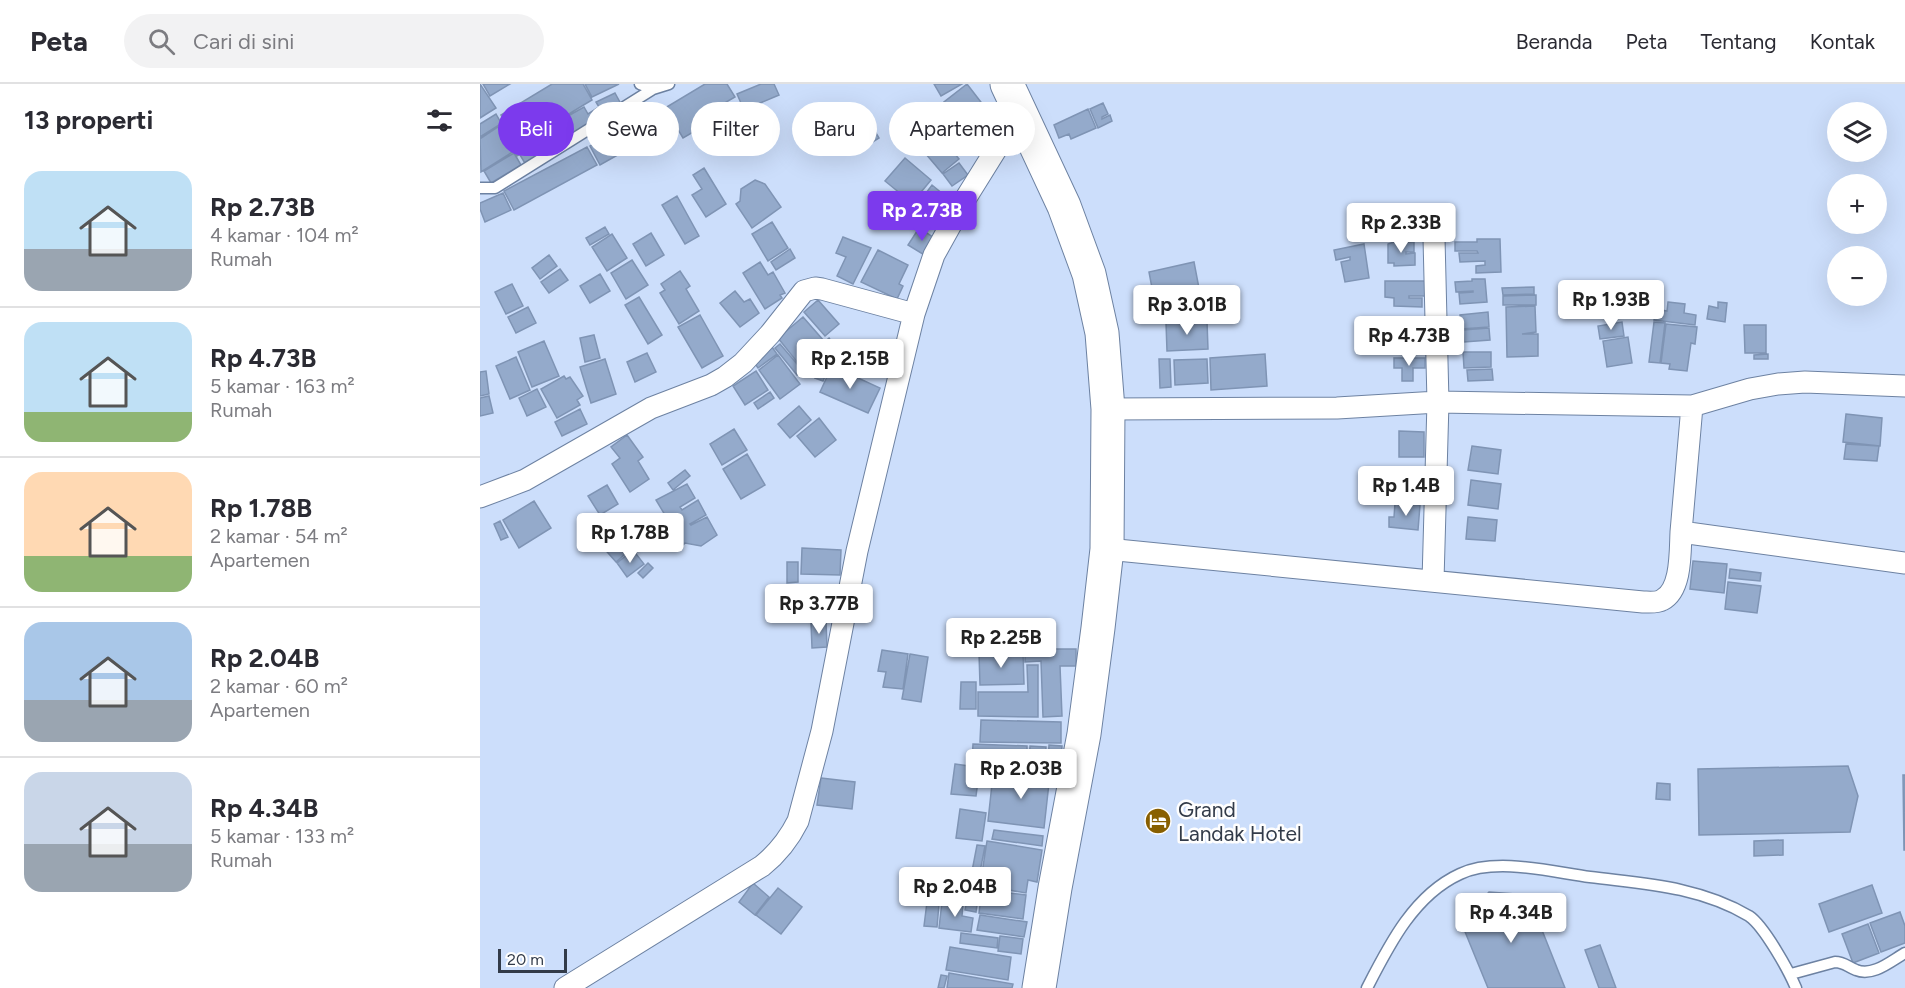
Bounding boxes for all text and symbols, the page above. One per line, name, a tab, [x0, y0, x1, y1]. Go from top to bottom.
search box	[124, 14, 544, 68]
text: Peta	[30, 24, 88, 58]
icon: search	[145, 25, 178, 58]
text: Cari di sini	[193, 28, 294, 55]
text: Beranda	[1516, 29, 1593, 54]
text: Peta	[1626, 29, 1668, 54]
text: Tentang	[1701, 29, 1777, 54]
text: Kontak	[1810, 29, 1875, 54]
chip: Beli	[498, 102, 574, 156]
chip: Sewa	[586, 102, 679, 156]
chip: Filter	[691, 102, 780, 156]
chip: Baru	[792, 102, 877, 156]
chip: Apartemen	[889, 102, 1035, 156]
map controls	[1827, 102, 1887, 306]
button: layers	[1827, 102, 1887, 162]
text: 13 properti	[24, 104, 153, 136]
icon: filters	[423, 104, 456, 137]
button: +	[1827, 174, 1887, 234]
text: Rp 2.73B	[210, 191, 315, 223]
pin: Rp 2.73B	[860, 191, 984, 242]
icon: home	[72, 195, 144, 267]
text: Rp 2.73B	[882, 198, 962, 222]
pin: Rp 2.33B	[1339, 203, 1463, 254]
text: Rp 2.33B	[1361, 210, 1441, 234]
text: 4 kamar · 104 m²	[210, 223, 359, 247]
button: −	[1827, 246, 1887, 306]
text: Rumah	[210, 247, 272, 271]
pin: Rp 1.93B	[1549, 280, 1673, 331]
pin: Rp 3.01B	[1125, 285, 1249, 336]
text: Rp 1.93B	[1572, 287, 1650, 311]
text: Rp 3.01B	[1147, 292, 1227, 316]
pin: Rp 4.73B	[1347, 316, 1471, 367]
text: Rp 4.73B	[1368, 323, 1450, 347]
pin: Rp 2.15B	[788, 339, 912, 390]
text: Rp 4.73B	[210, 342, 316, 374]
icon: home	[72, 346, 144, 418]
text: Rp 2.15B	[811, 346, 889, 370]
text: 5 kamar · 163 m²	[210, 374, 355, 398]
text: Rumah	[210, 398, 272, 422]
pin: Rp 1.4B	[1351, 466, 1461, 517]
text: Rp 1.4B	[1372, 473, 1440, 497]
text: Rp 1.78B	[210, 492, 312, 524]
icon: home	[72, 496, 144, 568]
pin: Rp 1.78B	[568, 513, 692, 564]
text: Rp 1.78B	[591, 520, 669, 544]
text: 2 kamar · 54 m²	[210, 524, 348, 548]
text: Apartemen	[210, 548, 310, 572]
pin: Rp 3.77B	[757, 584, 881, 635]
text: Rp 3.77B	[779, 591, 859, 615]
pin: Rp 2.25B	[939, 618, 1063, 669]
text: Rp 2.25B	[960, 625, 1042, 649]
text: Rp 2.04B	[210, 642, 319, 674]
icon: home	[72, 646, 144, 718]
text: 2 kamar · 60 m²	[210, 674, 348, 698]
text: Apartemen	[210, 698, 310, 722]
pin: Rp 2.03B	[959, 749, 1083, 800]
text: Rp 2.03B	[980, 756, 1062, 780]
text: Rp 4.34B	[210, 792, 318, 824]
icon: home	[72, 796, 144, 868]
place label: Grand Landak Hotel	[1178, 797, 1302, 846]
hotel icon: Grand Landak Hotel	[1143, 806, 1173, 836]
text: 5 kamar · 133 m²	[210, 824, 354, 848]
text: Rumah	[210, 848, 272, 872]
pin: Rp 2.04B	[893, 867, 1017, 918]
text: Rp 2.04B	[913, 874, 997, 898]
pin: Rp 4.34B	[1449, 893, 1573, 944]
text: Rp 4.34B	[1469, 900, 1553, 924]
scale bar	[498, 946, 567, 974]
text: 20 m	[507, 950, 544, 969]

